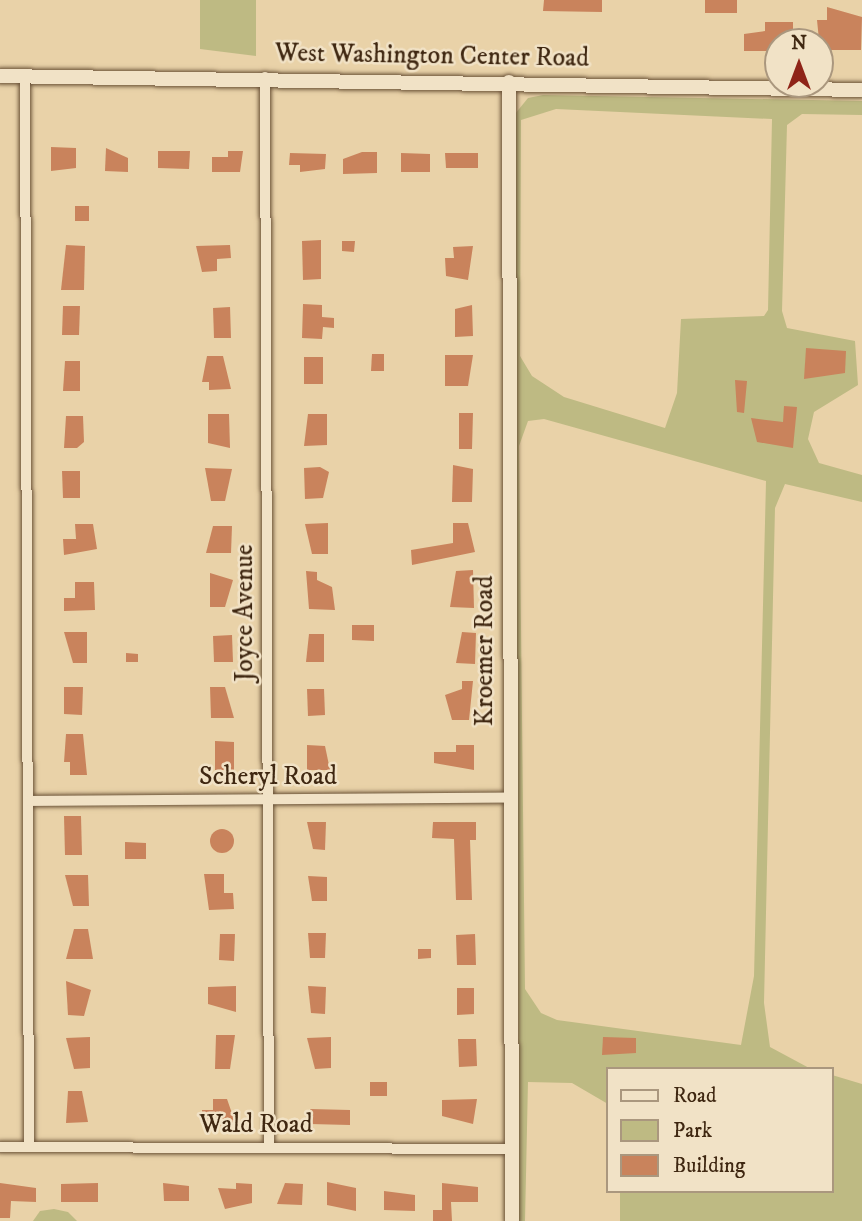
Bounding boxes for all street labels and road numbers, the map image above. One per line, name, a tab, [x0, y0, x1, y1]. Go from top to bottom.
street label: West Washington Center Road	[275, 38, 589, 74]
street label: Joyce Avenue	[229, 544, 261, 682]
street label: Kroemer Road	[469, 576, 501, 726]
street label: Scheryl Road	[199, 761, 337, 793]
street label: Wald Road	[199, 1109, 313, 1141]

